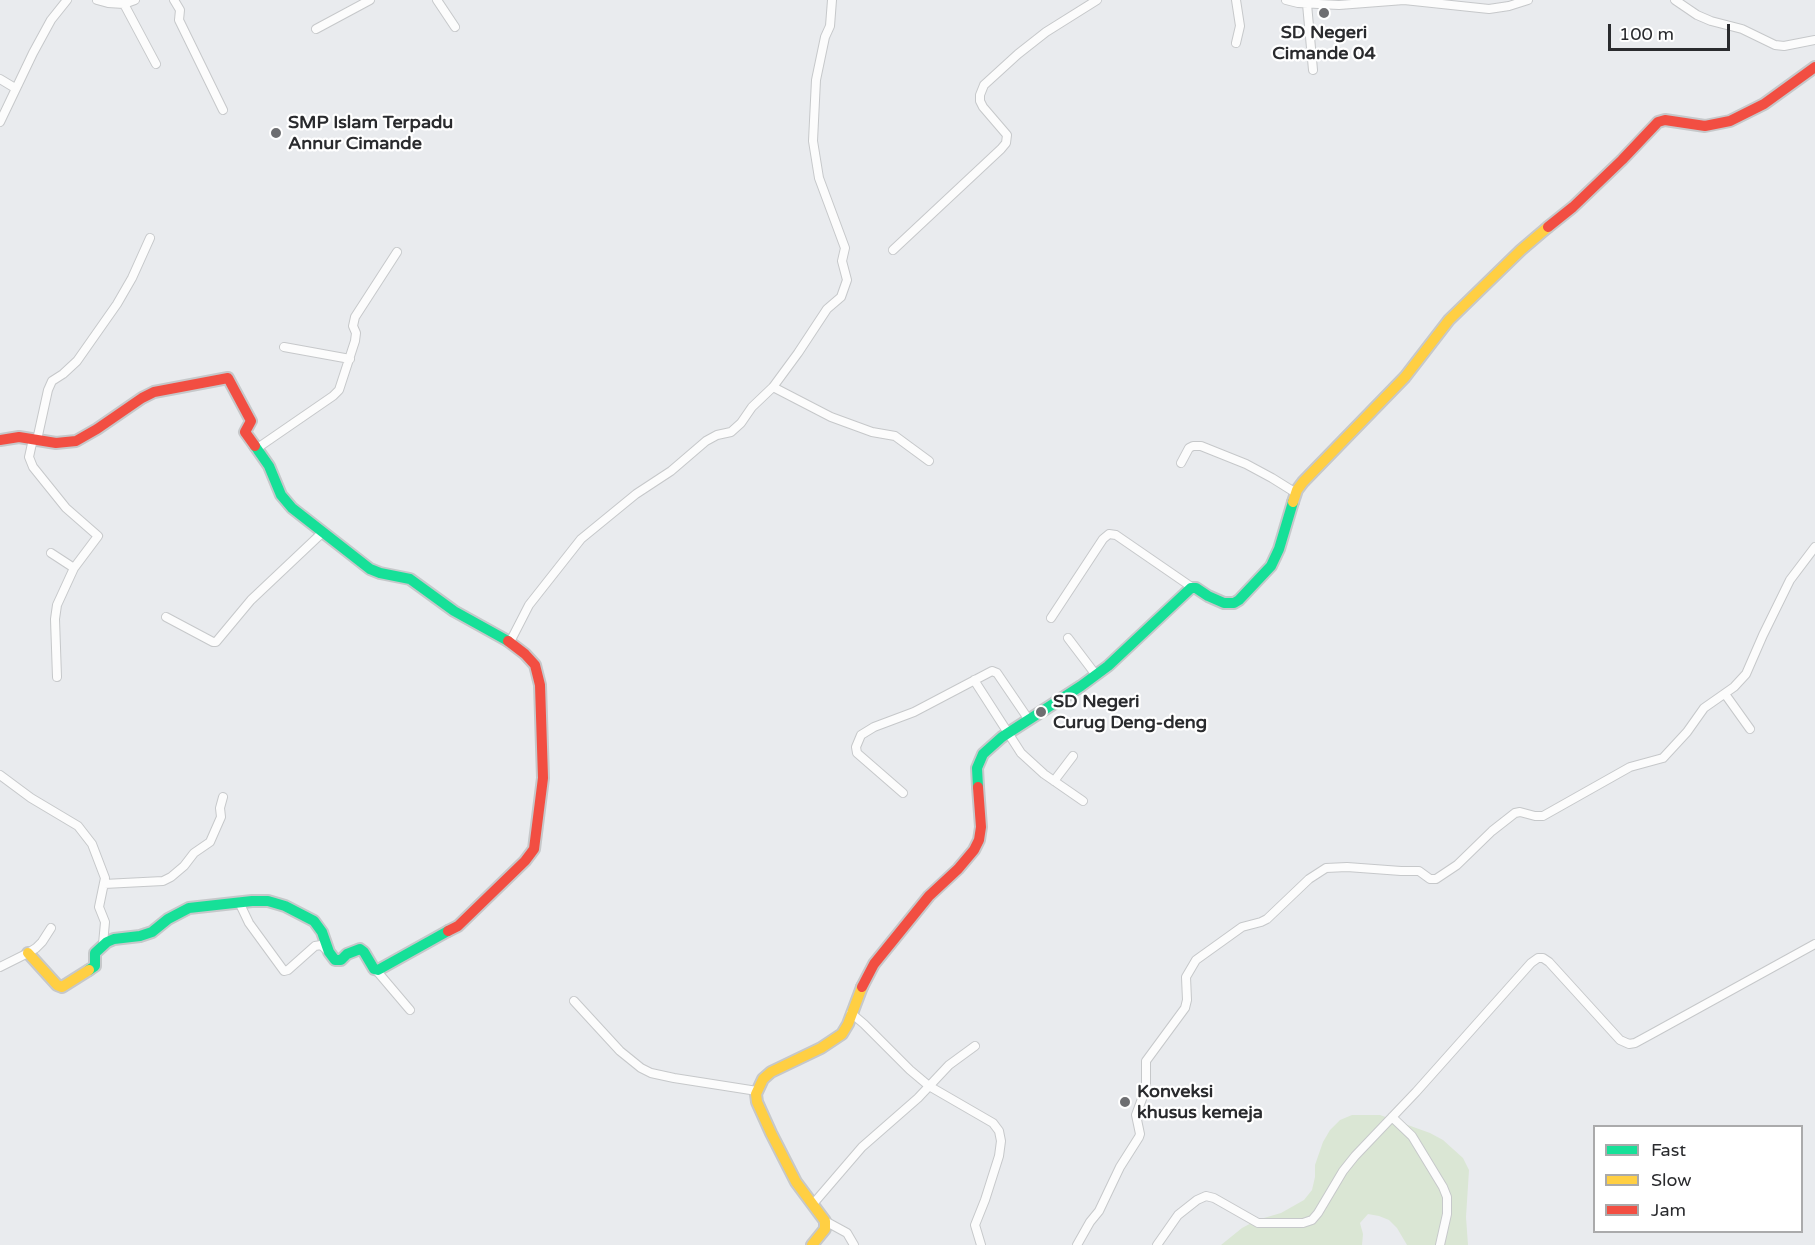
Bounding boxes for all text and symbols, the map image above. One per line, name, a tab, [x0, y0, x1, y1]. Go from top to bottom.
marker: SD Negeri Cimande 04	[1317, 6, 1331, 20]
scale bar	[1611, 12, 1732, 50]
place label: SD Negeri Cimande 04	[1272, 22, 1376, 64]
text: 100 m	[1619, 23, 1674, 45]
place label: SMP Islam Terpadu Annur Cimande	[288, 112, 453, 154]
marker: SMP Islam Terpadu Annur Cimande	[269, 126, 283, 140]
place label: SD Negeri Curug Deng-deng	[1053, 691, 1207, 734]
marker: SD Negeri Curug Deng-deng	[1034, 705, 1048, 719]
place label: Konveksi khusus kemeja	[1137, 1081, 1263, 1124]
marker: Konveksi khusus kemeja	[1118, 1095, 1132, 1109]
legend	[1593, 1125, 1803, 1233]
text: Fast	[1651, 1139, 1686, 1161]
text: Slow	[1651, 1169, 1692, 1191]
text: Jam	[1651, 1199, 1686, 1221]

